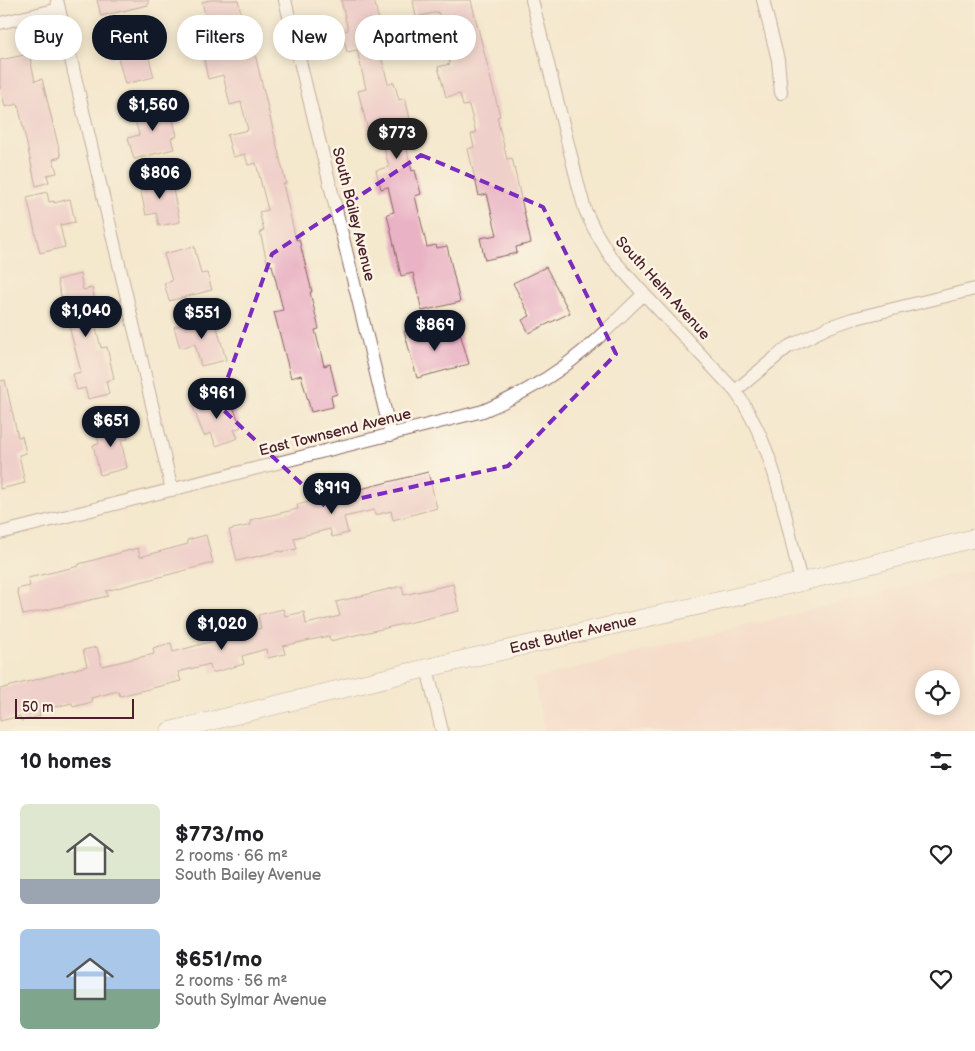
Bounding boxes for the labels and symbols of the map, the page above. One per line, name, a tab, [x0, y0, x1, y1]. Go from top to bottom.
pin: $1,560	[112, 90, 194, 132]
pin: $773	[367, 118, 427, 160]
street label: South Bailey Avenue	[328, 145, 379, 283]
pin: $806	[130, 158, 190, 200]
street label: South Helm Avenue	[611, 233, 714, 344]
pin: $1,040	[45, 296, 127, 338]
pin: $551	[172, 298, 232, 340]
pin: $869	[405, 310, 465, 352]
pin: $961	[187, 378, 247, 420]
street label: East Townsend Avenue	[257, 404, 413, 461]
pin: $651	[81, 406, 141, 448]
pin: $919	[302, 472, 362, 515]
pin: $1,020	[181, 608, 263, 651]
street label: East Butler Avenue	[508, 611, 639, 658]
scale bar	[15, 696, 134, 719]

